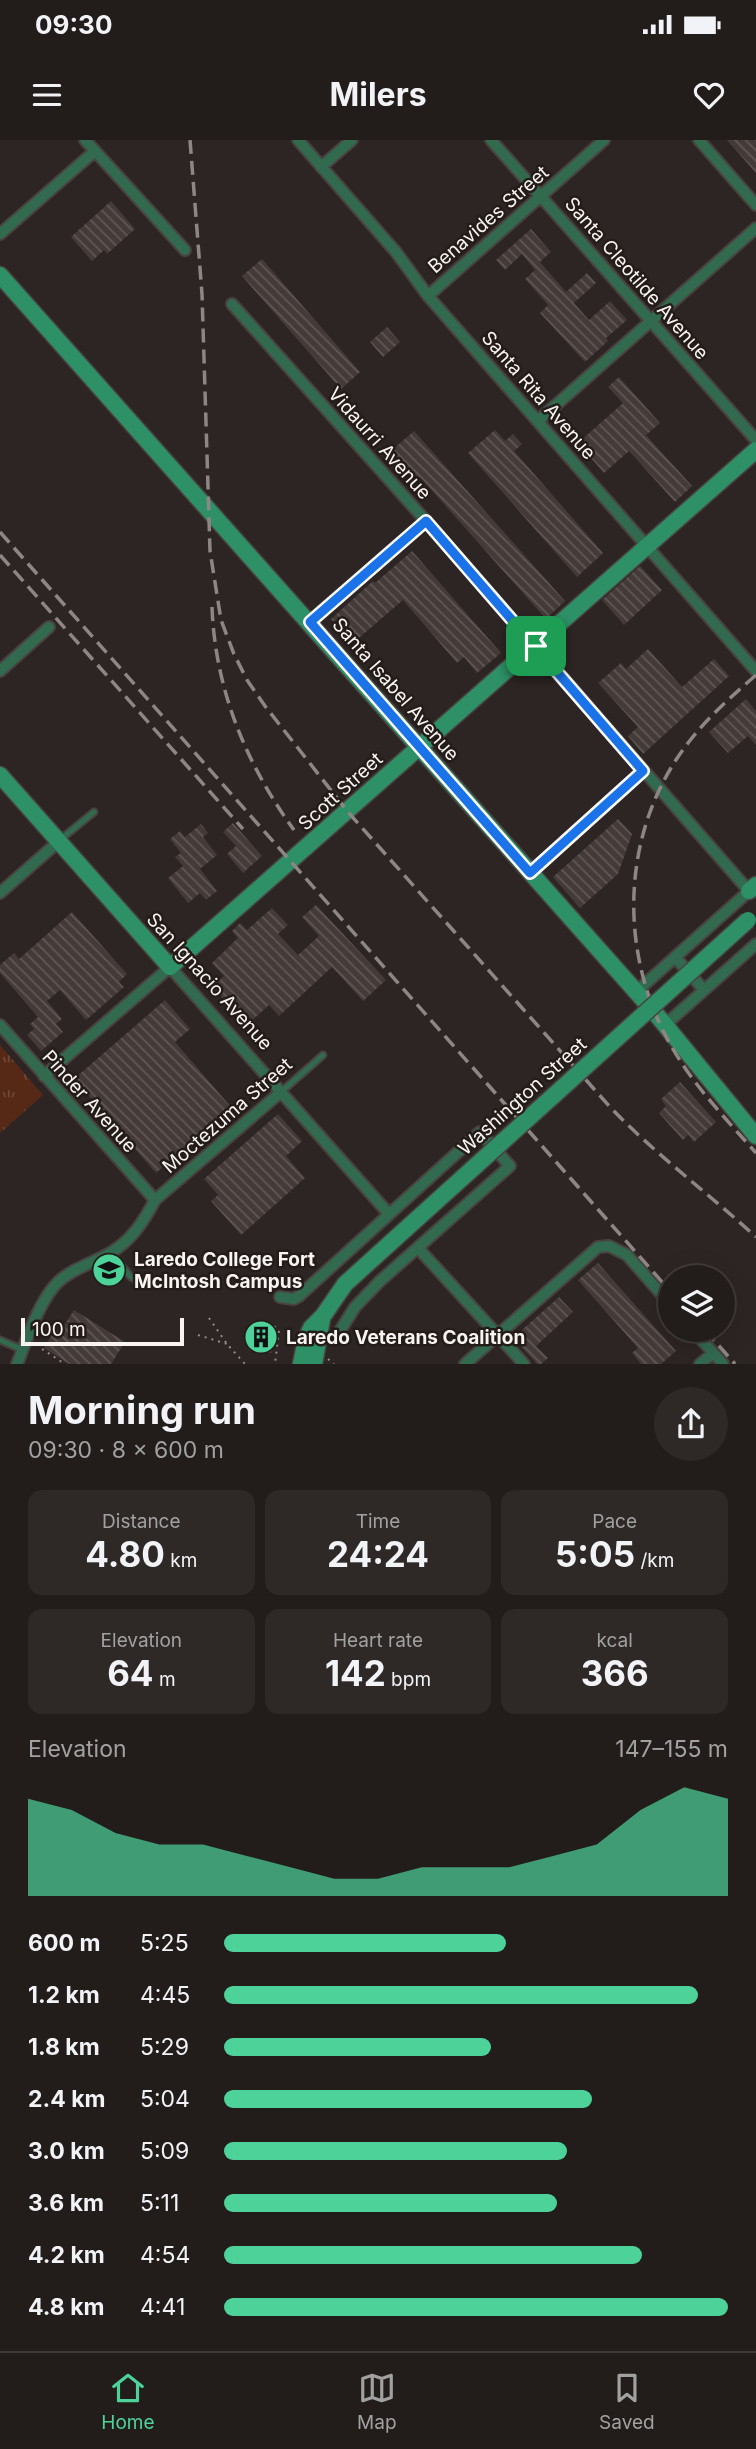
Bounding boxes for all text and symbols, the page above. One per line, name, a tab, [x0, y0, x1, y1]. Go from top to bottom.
text: 09:30	[35, 9, 112, 40]
text: Milers	[329, 75, 427, 114]
icon: menu	[28, 76, 66, 114]
icon: heart	[690, 76, 728, 114]
street label: Benavides Street	[423, 161, 553, 278]
street label: Santa Cleotilde Avenue	[560, 192, 713, 364]
street label: Santa Rita Avenue	[477, 327, 601, 464]
street label: Vidaurri Avenue	[323, 383, 436, 504]
street label: Santa Isabel Avenue	[327, 613, 464, 765]
pin	[506, 616, 566, 676]
icon: arrive	[517, 627, 555, 665]
street label: Scott Street	[293, 748, 387, 835]
street label: San Ignacio Avenue	[142, 908, 277, 1055]
street label: Washington Street	[453, 1033, 591, 1160]
street label: Pinder Avenue	[38, 1045, 142, 1157]
street label: Moctezuma Street	[158, 1053, 297, 1178]
place label: Laredo College Fort McIntosh Campus	[134, 1248, 315, 1293]
school or university icon: Laredo College Fort McIntosh Campus	[90, 1251, 128, 1289]
map controls	[658, 1265, 735, 1342]
button: layers	[658, 1265, 735, 1342]
scale bar	[21, 1315, 184, 1347]
text: 100 m	[32, 1318, 86, 1341]
building icon: Laredo Veterans Coalition	[242, 1318, 280, 1356]
place label: Laredo Veterans Coalition	[286, 1326, 525, 1349]
text: Morning run	[28, 1387, 256, 1433]
button: share	[654, 1387, 728, 1461]
text: 09:30 · 8 × 600 m	[28, 1436, 224, 1464]
text: Distance	[102, 1510, 181, 1533]
text: Time	[356, 1510, 400, 1533]
text: Pace	[592, 1510, 637, 1533]
text: 4.80	[85, 1533, 165, 1575]
text: 24:24	[327, 1533, 429, 1575]
text: 5:05	[555, 1533, 635, 1575]
text: km	[165, 1549, 197, 1572]
text: /km	[635, 1549, 674, 1572]
text: Elevation	[101, 1629, 182, 1652]
text: Heart rate	[333, 1629, 423, 1652]
text: kcal	[597, 1629, 633, 1652]
text: 64	[107, 1652, 154, 1694]
text: 142	[325, 1652, 386, 1694]
text: 366	[581, 1652, 649, 1694]
text: m	[154, 1668, 176, 1691]
text: bpm	[386, 1668, 431, 1691]
text: Elevation	[28, 1735, 127, 1763]
text: 147–155 m	[615, 1735, 728, 1763]
text: 600 m	[28, 1929, 100, 1957]
text: 5:25	[140, 1929, 189, 1957]
text: 1.2 km	[28, 1981, 100, 2009]
text: 4:45	[140, 1981, 190, 2009]
text: 1.8 km	[28, 2033, 100, 2061]
text: 5:29	[140, 2033, 189, 2061]
text: 2.4 km	[28, 2085, 106, 2113]
text: 5:04	[140, 2085, 190, 2113]
text: 3.0 km	[28, 2137, 105, 2165]
text: 5:09	[140, 2137, 189, 2165]
text: 3.6 km	[28, 2189, 104, 2217]
text: 5:11	[140, 2189, 179, 2217]
text: 4.2 km	[28, 2241, 105, 2269]
text: 4:54	[140, 2241, 190, 2269]
text: 4.8 km	[28, 2293, 105, 2321]
text: 4:41	[140, 2293, 185, 2321]
tab: Home	[101, 2369, 155, 2434]
tab: Map	[357, 2369, 397, 2434]
tab: Saved	[599, 2369, 655, 2434]

